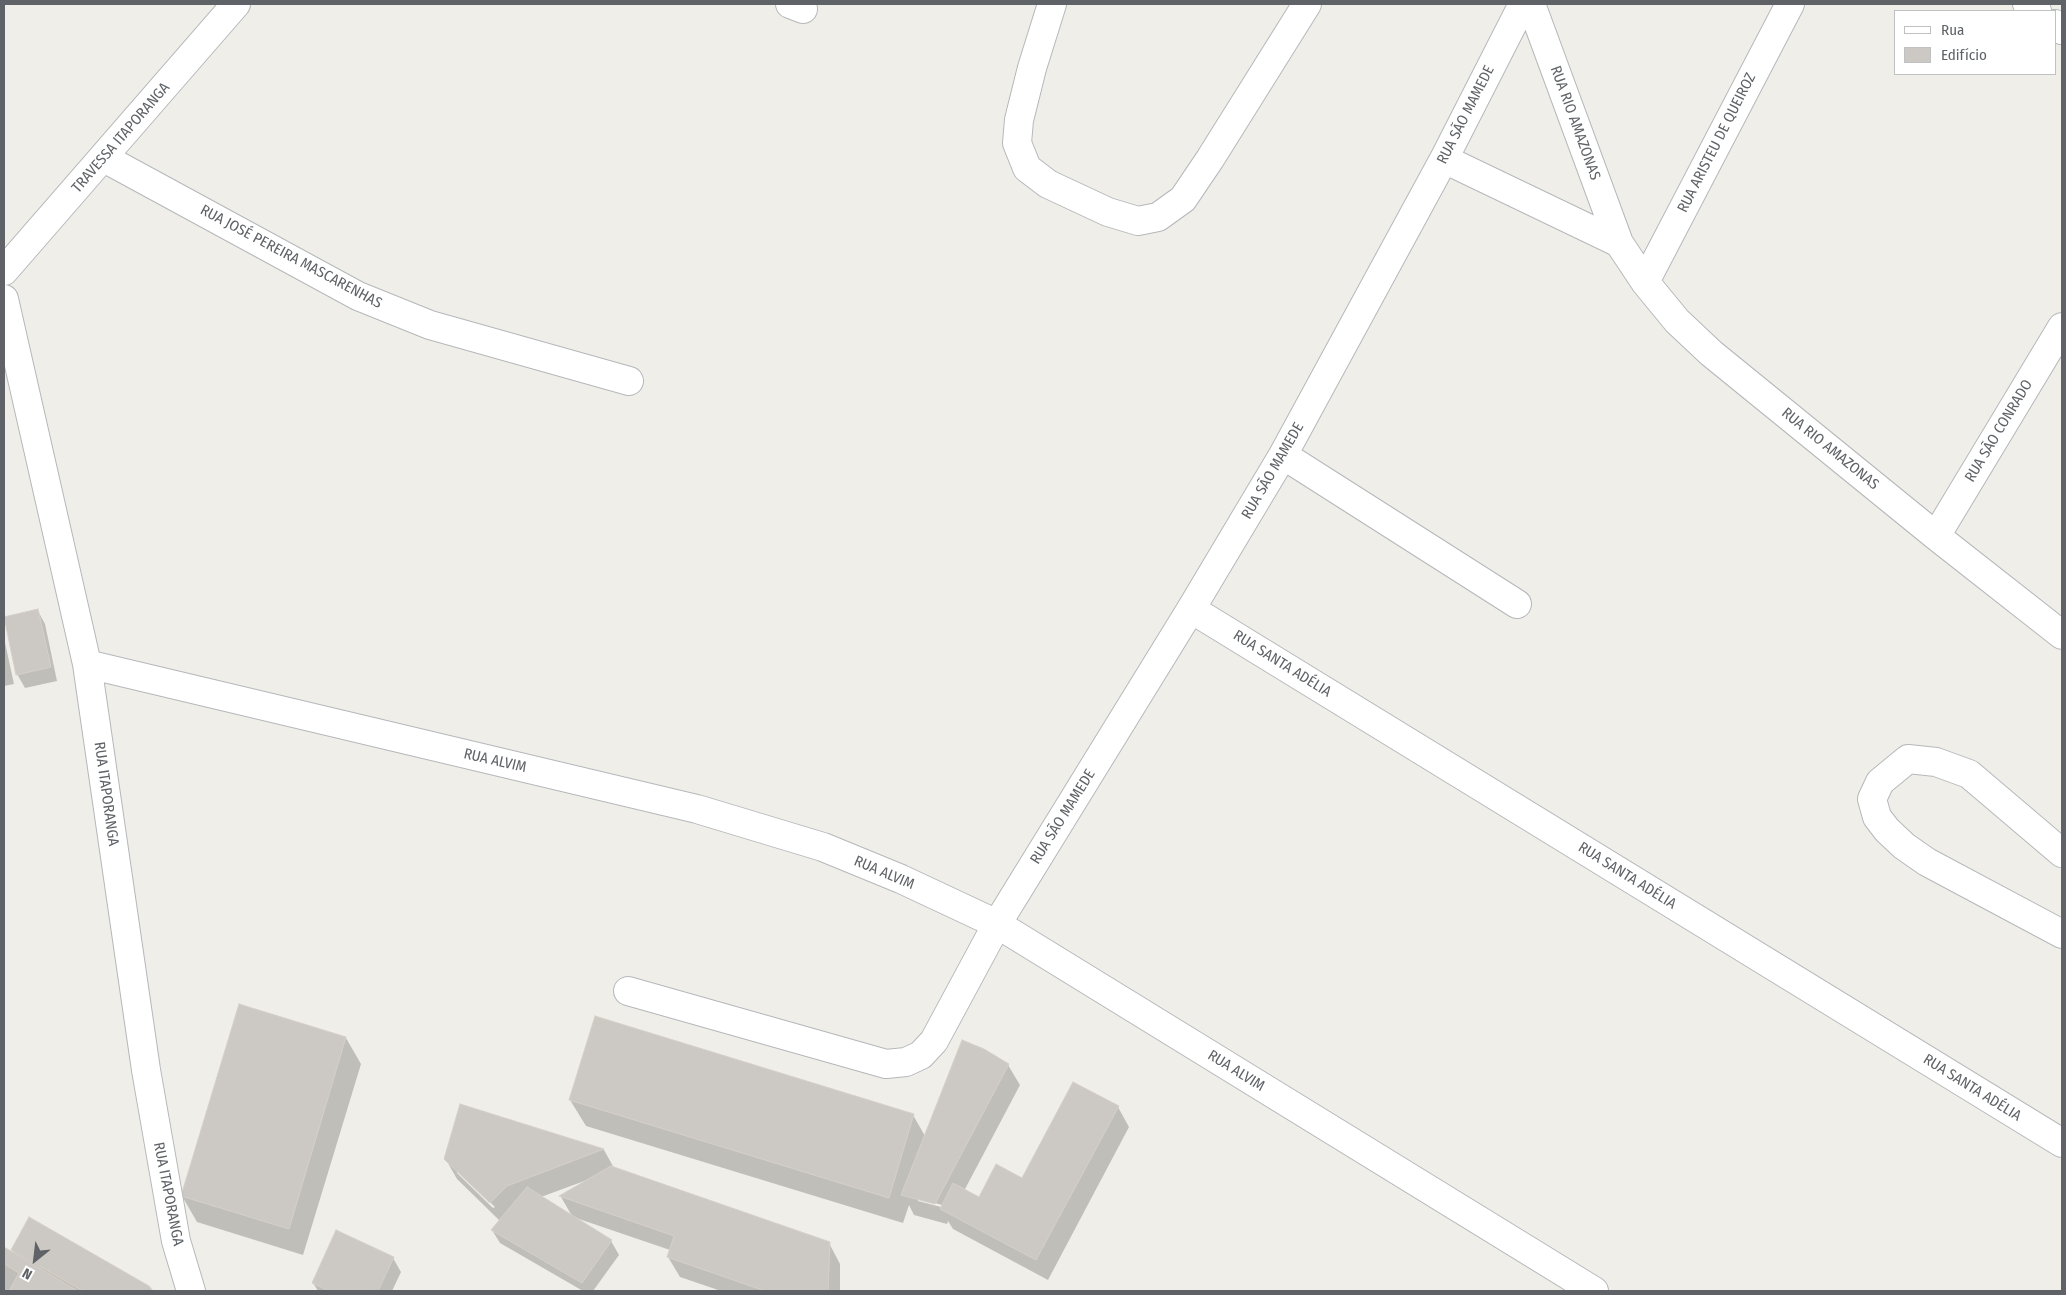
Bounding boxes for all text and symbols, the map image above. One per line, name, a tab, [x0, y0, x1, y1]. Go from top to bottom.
legend	[1894, 10, 2056, 75]
text: Rua	[1941, 21, 1964, 39]
text: Edifício	[1941, 46, 1987, 64]
street label: RUA SÃO MAMEDE	[1433, 63, 1499, 167]
street label: RUA RIO AMAZONAS	[1546, 63, 1604, 183]
street label: RUA ARISTEU DE QUEIROZ	[1674, 70, 1760, 216]
street label: TRAVESSA ITAPORANGA	[68, 79, 174, 197]
street label: RUA JOSÉ PEREIRA MASCARENHAS	[197, 201, 385, 313]
street label: RUA SÃO CONRADO	[1961, 377, 2037, 485]
street label: RUA RIO AMAZONAS	[1778, 404, 1882, 494]
street label: RUA SÃO MAMEDE	[1238, 420, 1308, 522]
street label: RUA SANTA ADÉLIA	[1230, 627, 1334, 701]
street label: RUA ITAPORANGA	[90, 741, 122, 847]
street label: RUA ALVIM	[462, 745, 528, 777]
street label: RUA SÃO MAMEDE	[1027, 766, 1099, 868]
street label: RUA SANTA ADÉLIA	[1575, 839, 1679, 913]
street label: RUA ALVIM	[851, 852, 917, 894]
street label: RUA ALVIM	[1204, 1046, 1268, 1096]
street label: RUA SANTA ADÉLIA	[1920, 1051, 2024, 1125]
street label: RUA ITAPORANGA	[149, 1141, 187, 1247]
north arrow	[10, 1235, 60, 1285]
text: N	[20, 1264, 35, 1283]

